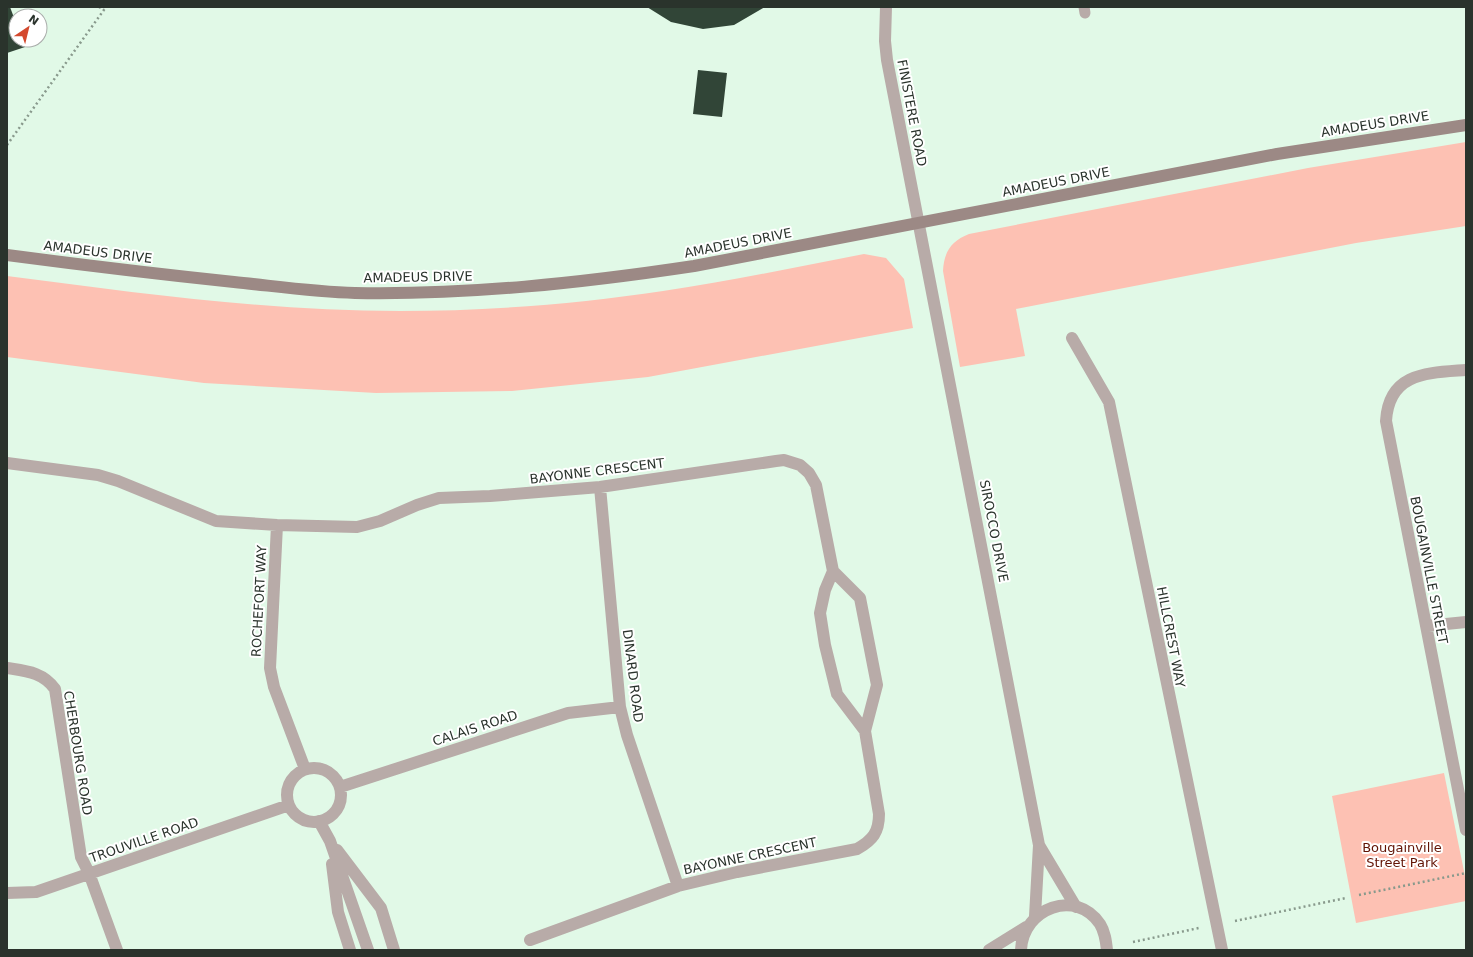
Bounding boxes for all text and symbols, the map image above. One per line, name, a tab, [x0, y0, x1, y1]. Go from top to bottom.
north arrow	[8, 8, 48, 48]
text: N	[26, 12, 41, 28]
street label: FINISTERE ROAD	[894, 58, 930, 168]
street label: AMADEUS DRIVE	[1320, 108, 1430, 140]
street label: AMADEUS DRIVE	[1001, 164, 1111, 200]
street label: AMADEUS DRIVE	[683, 225, 793, 261]
street label: AMADEUS DRIVE	[43, 238, 153, 266]
street label: AMADEUS DRIVE	[363, 269, 473, 285]
street label: BAYONNE CRESCENT	[529, 455, 665, 487]
street label: SIROCCO DRIVE	[977, 479, 1011, 583]
street label: BOUGAINVILLE STREET	[1407, 495, 1451, 645]
street label: ROCHEFORT WAY	[249, 545, 269, 657]
street label: HILLCREST WAY	[1154, 585, 1188, 689]
street label: DINARD ROAD	[620, 629, 646, 723]
street label: CHERBOURG ROAD	[61, 690, 95, 816]
street label: CALAIS ROAD	[431, 707, 519, 749]
street label: TROUVILLE ROAD	[87, 814, 200, 866]
street label: BAYONNE CRESCENT	[682, 835, 818, 877]
park label: Bougainville Street Park	[1362, 840, 1442, 870]

